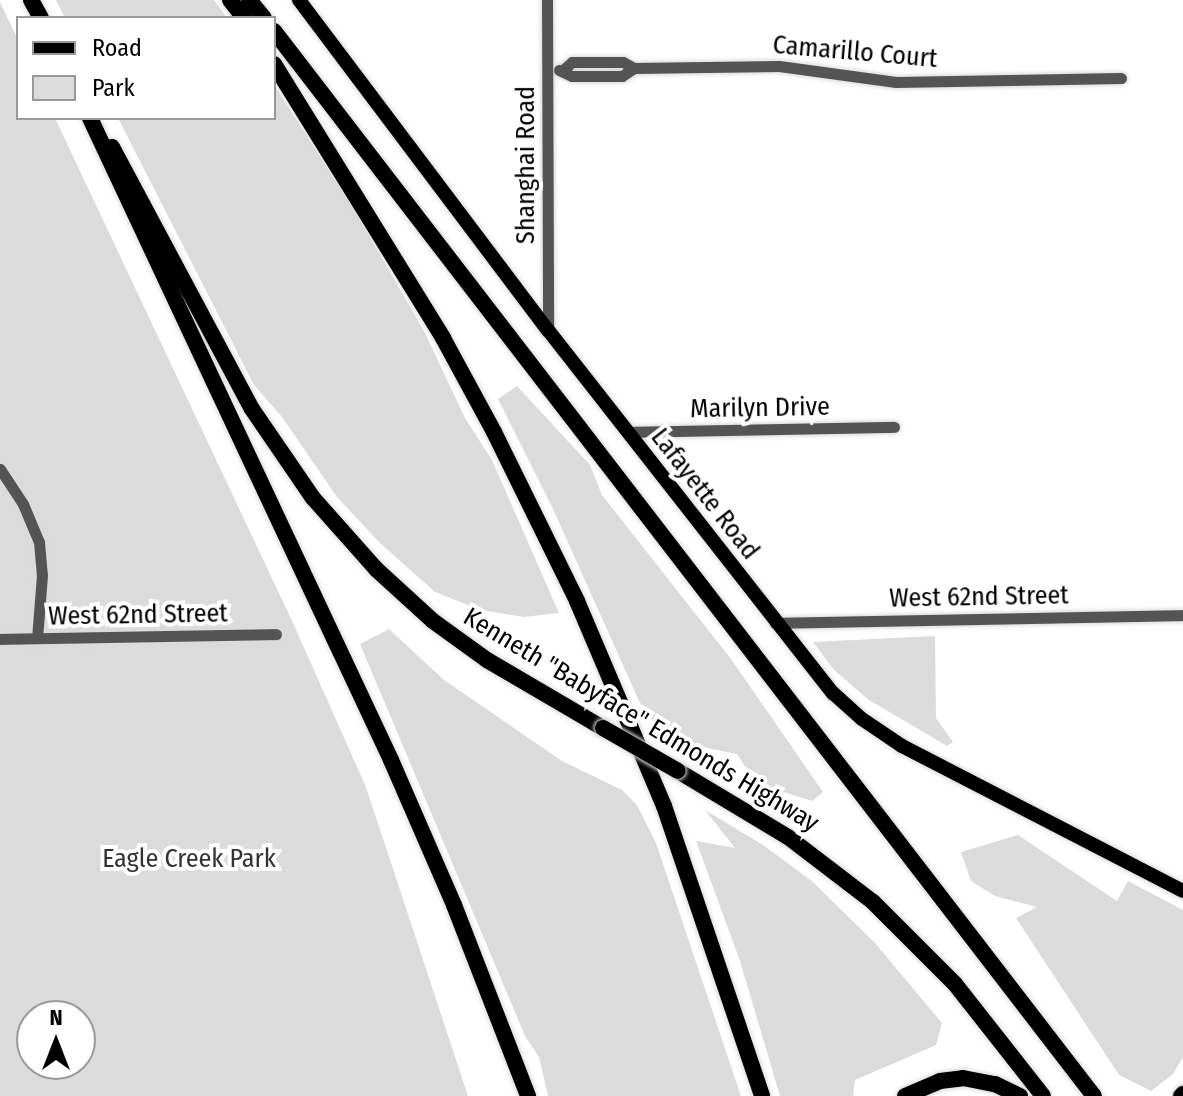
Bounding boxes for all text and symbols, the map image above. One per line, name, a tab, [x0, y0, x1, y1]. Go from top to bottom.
legend	[16, 16, 276, 120]
street label: Camarillo Court	[771, 29, 939, 75]
text: Road	[92, 34, 142, 62]
text: Park	[92, 74, 135, 102]
street label: Shanghai Road	[510, 86, 542, 244]
street label: Marilyn Drive	[690, 391, 830, 425]
street label: Lafayette Road	[644, 422, 766, 566]
street label: West 62nd Street	[889, 580, 1069, 614]
street label: West 62nd Street	[48, 598, 228, 632]
street label: Kenneth "Babyface" Edmonds Highway	[458, 601, 824, 839]
park label: Eagle Creek Park	[102, 843, 276, 875]
north arrow	[16, 1000, 96, 1080]
text: N	[49, 1004, 63, 1031]

